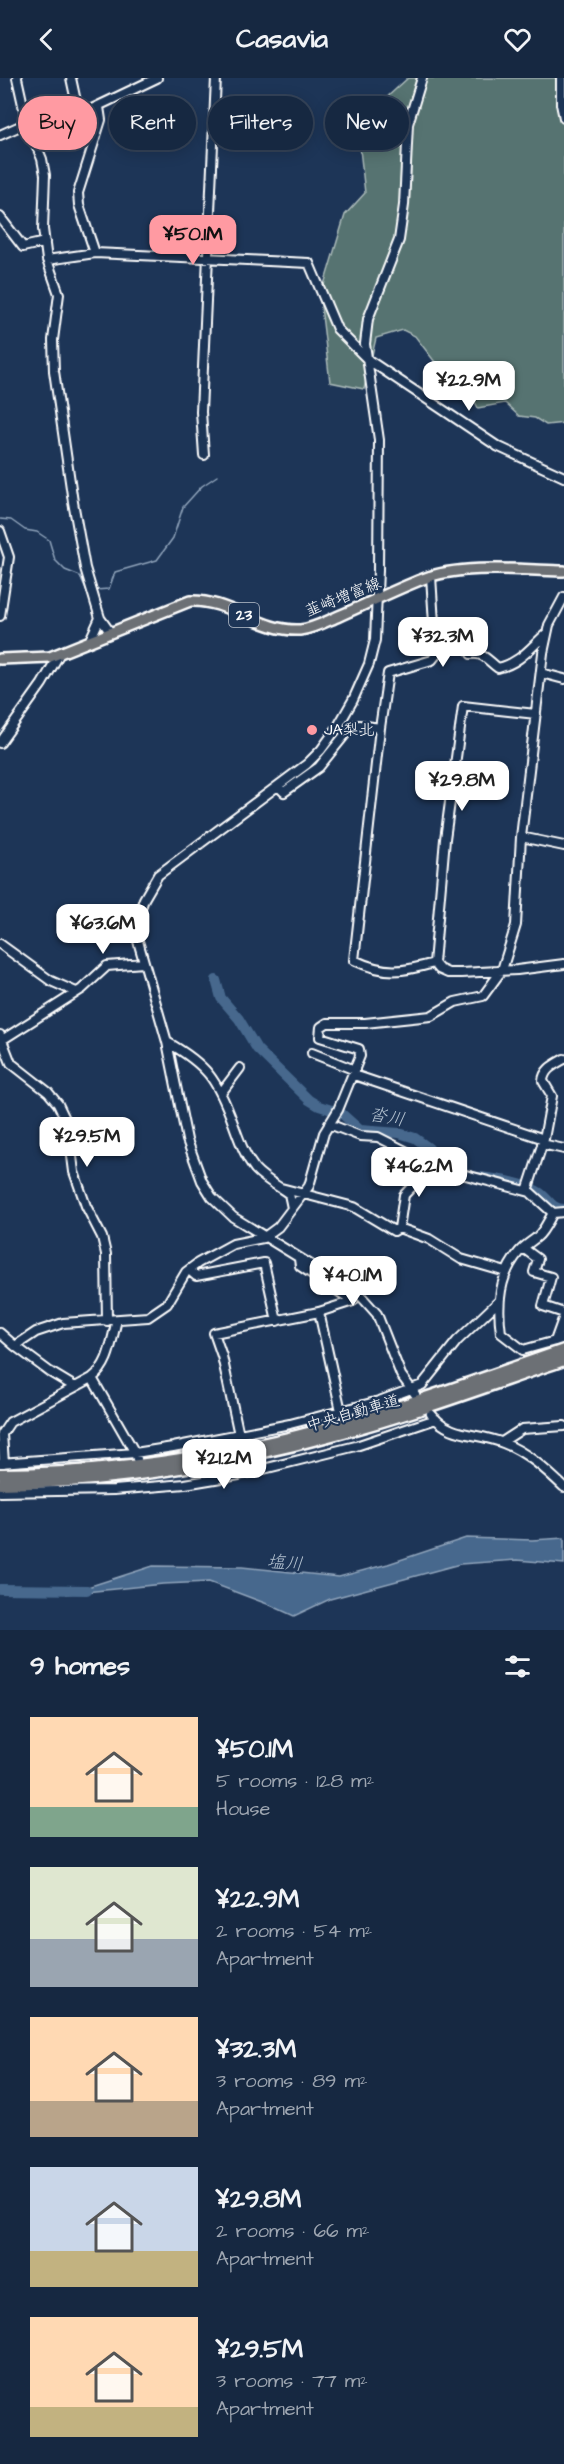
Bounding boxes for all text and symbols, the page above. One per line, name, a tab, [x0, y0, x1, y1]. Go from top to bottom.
text: Casavia	[236, 20, 328, 58]
icon: back	[30, 23, 63, 56]
icon: heart	[501, 23, 534, 56]
chip: Buy	[18, 96, 97, 150]
chip: Rent	[109, 96, 196, 150]
chip: Filters	[208, 96, 313, 150]
chip: New	[325, 96, 409, 150]
pin: ¥50.1M	[144, 215, 242, 266]
text: ¥50.1M	[163, 220, 223, 248]
pin: ¥22.9M	[420, 361, 518, 412]
text: ¥22.9M	[437, 366, 501, 394]
street label: 韮崎増富線	[302, 572, 384, 622]
road number: 23	[229, 603, 259, 627]
pin: ¥32.3M	[394, 617, 492, 668]
text: ¥32.3M	[412, 622, 474, 650]
place label: JA梨北	[324, 719, 375, 741]
marker: JA梨北	[305, 723, 319, 737]
pin: ¥29.8M	[413, 761, 511, 812]
text: ¥29.8M	[429, 766, 495, 794]
pin: ¥63.6M	[54, 904, 152, 955]
text: ¥63.6M	[70, 909, 136, 937]
water label: 沓川	[367, 1102, 407, 1132]
pin: ¥29.5M	[38, 1117, 136, 1168]
text: ¥29.5M	[53, 1122, 121, 1150]
pin: ¥46.2M	[370, 1147, 468, 1198]
text: ¥46.2M	[385, 1152, 453, 1180]
pin: ¥40.1M	[304, 1256, 402, 1307]
text: ¥40.1M	[324, 1261, 382, 1289]
street label: 中央自動車道	[304, 1389, 402, 1437]
pin: ¥21.2M	[175, 1439, 273, 1490]
text: ¥21.2M	[196, 1444, 252, 1472]
water label: 塩川	[266, 1549, 304, 1577]
text: 9 homes	[30, 1648, 130, 1684]
icon: filters	[501, 1650, 534, 1683]
text: ¥50.1M	[216, 1731, 293, 1767]
icon: home	[78, 1741, 150, 1813]
text: 5 rooms · 128 m²	[216, 1767, 374, 1795]
text: House	[216, 1795, 270, 1823]
text: ¥22.9M	[216, 1881, 300, 1917]
icon: home	[78, 1891, 150, 1963]
text: 2 rooms · 54 m²	[216, 1917, 372, 1945]
text: Apartment	[216, 1945, 314, 1973]
text: ¥32.3M	[216, 2031, 296, 2067]
icon: home	[78, 2041, 150, 2113]
text: 3 rooms · 89 m²	[216, 2067, 368, 2095]
text: Apartment	[216, 2095, 314, 2123]
text: ¥29.8M	[216, 2181, 302, 2217]
icon: home	[78, 2191, 150, 2263]
text: 2 rooms · 66 m²	[216, 2217, 370, 2245]
text: Apartment	[216, 2245, 314, 2273]
text: ¥29.5M	[216, 2331, 303, 2367]
icon: home	[78, 2341, 150, 2413]
text: 3 rooms · 77 m²	[216, 2367, 368, 2395]
text: Apartment	[216, 2395, 314, 2423]

